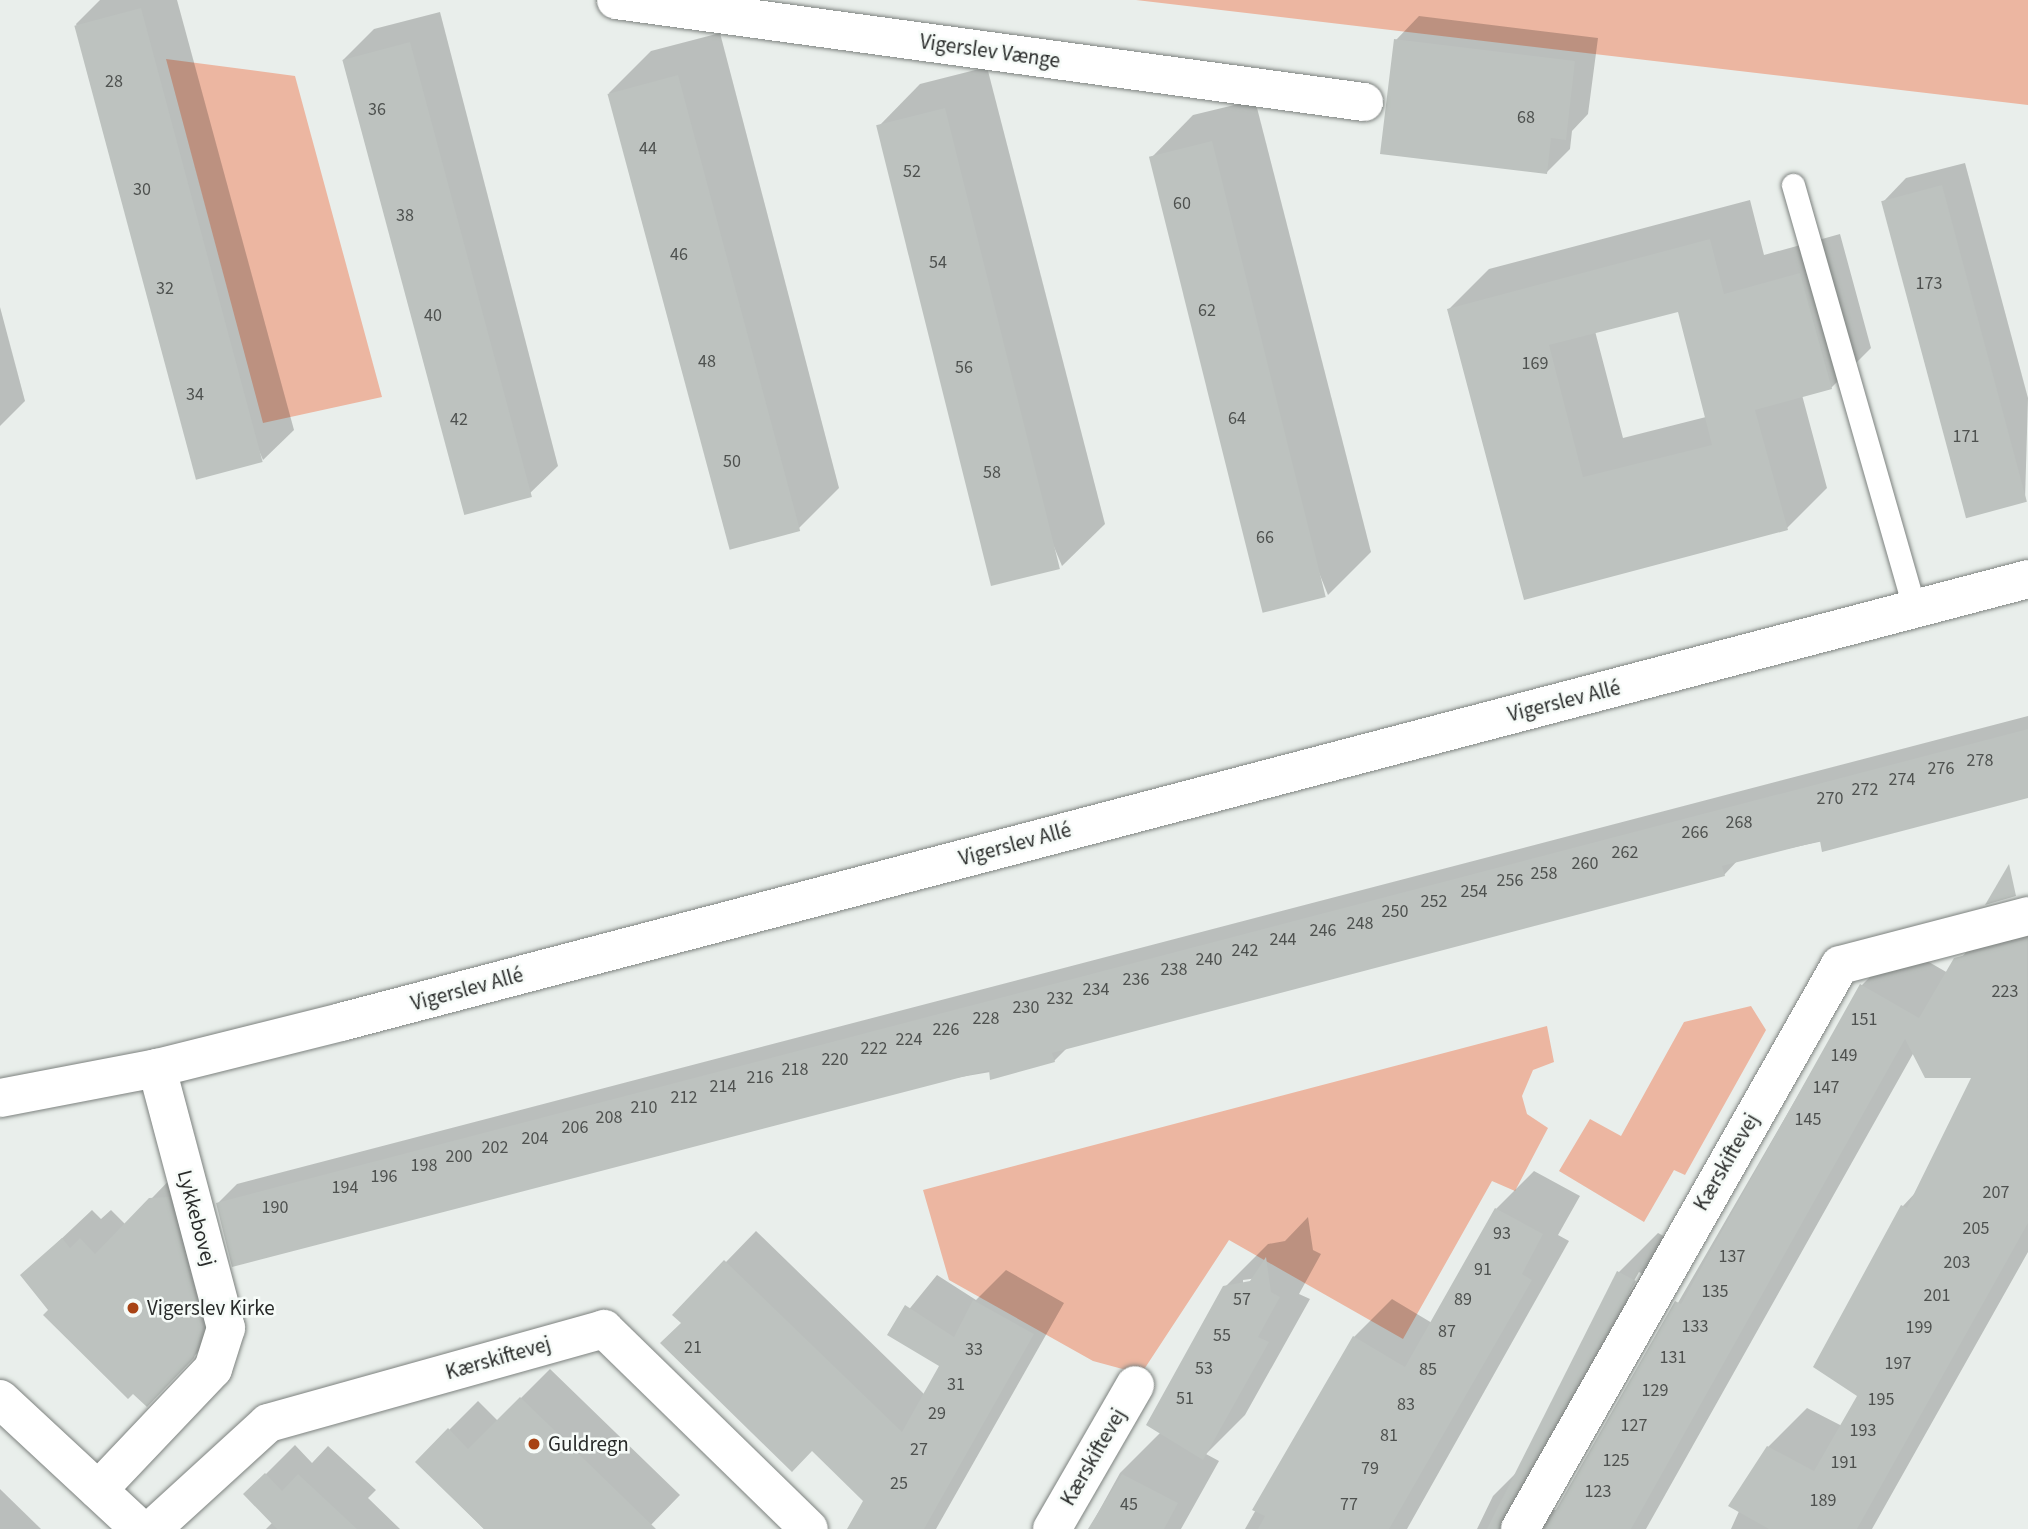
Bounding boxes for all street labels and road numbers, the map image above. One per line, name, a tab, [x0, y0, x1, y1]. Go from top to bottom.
street label: Vigerslev Vænge	[918, 29, 1062, 73]
street label: Vigerslev Allé	[1505, 675, 1623, 727]
street label: Vigerslev Allé	[956, 817, 1074, 871]
street label: Vigerslev Allé	[408, 962, 526, 1016]
street label: Kærskiftevej	[1688, 1109, 1764, 1215]
street label: Lykkebovej	[172, 1167, 222, 1269]
street label: Kærskiftevej	[443, 1331, 553, 1385]
street label: Kærskiftevej	[1055, 1404, 1131, 1510]

